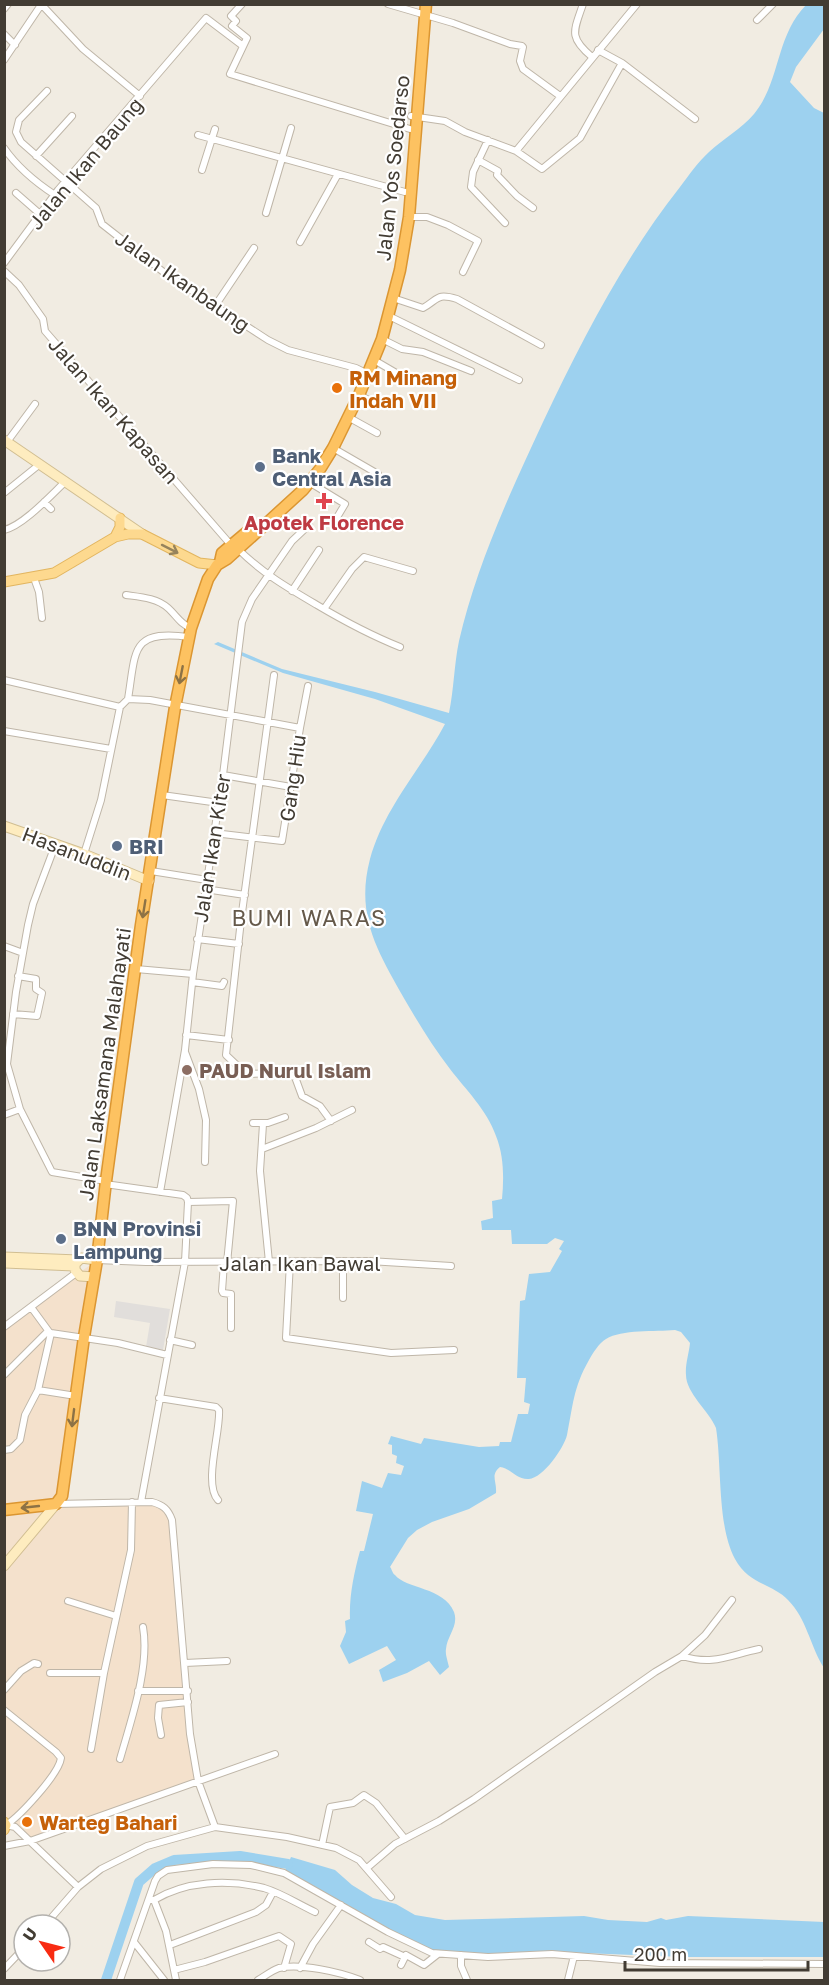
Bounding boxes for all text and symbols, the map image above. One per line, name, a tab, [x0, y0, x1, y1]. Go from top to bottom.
street label: Jalan Yos Soedarso	[370, 74, 414, 262]
street label: Jalan Ikan Baung	[23, 92, 147, 234]
street label: Jalan Ikanbaung	[111, 226, 255, 336]
street label: Jalan Ikan Kapasan	[44, 332, 184, 488]
place label: RM Minang Indah VII	[349, 365, 457, 412]
marker: RM Minang Indah VII	[330, 381, 344, 395]
place label: Bank Central Asia	[272, 443, 391, 490]
marker: Bank Central Asia	[253, 460, 267, 474]
marker: Apotek Florence	[317, 494, 331, 508]
place label: Apotek Florence	[244, 510, 404, 534]
one-way arrow	[161, 543, 179, 555]
one-way arrow	[175, 665, 186, 684]
street label: Gang Hiu	[274, 733, 310, 823]
street label: Jalan Ikan Kiter	[187, 772, 235, 924]
street label: Hasanuddin	[19, 821, 135, 885]
place label: BRI	[129, 834, 164, 858]
marker: BRI	[110, 839, 124, 853]
one-way arrow	[138, 899, 149, 919]
district label: BUMI WARAS	[231, 904, 387, 931]
street label: Jalan Laksamana Malahayati	[73, 926, 135, 1202]
place label: PAUD Nurul Islam	[199, 1058, 371, 1082]
marker: PAUD Nurul Islam	[180, 1063, 194, 1077]
place label: BNN Provinsi Lampung	[73, 1216, 201, 1263]
marker: BNN Provinsi Lampung	[54, 1232, 68, 1246]
street label: Jalan Ikan Bawal	[219, 1251, 381, 1275]
one-way arrow	[67, 1408, 78, 1428]
one-way arrow	[21, 1502, 41, 1513]
place label: Warteg Bahari	[39, 1810, 178, 1834]
marker: Warteg Bahari	[20, 1815, 34, 1829]
north arrow	[12, 1913, 72, 1973]
text: U	[18, 1924, 41, 1945]
scale bar	[625, 1934, 808, 1972]
text: 200 m	[634, 1943, 687, 1965]

